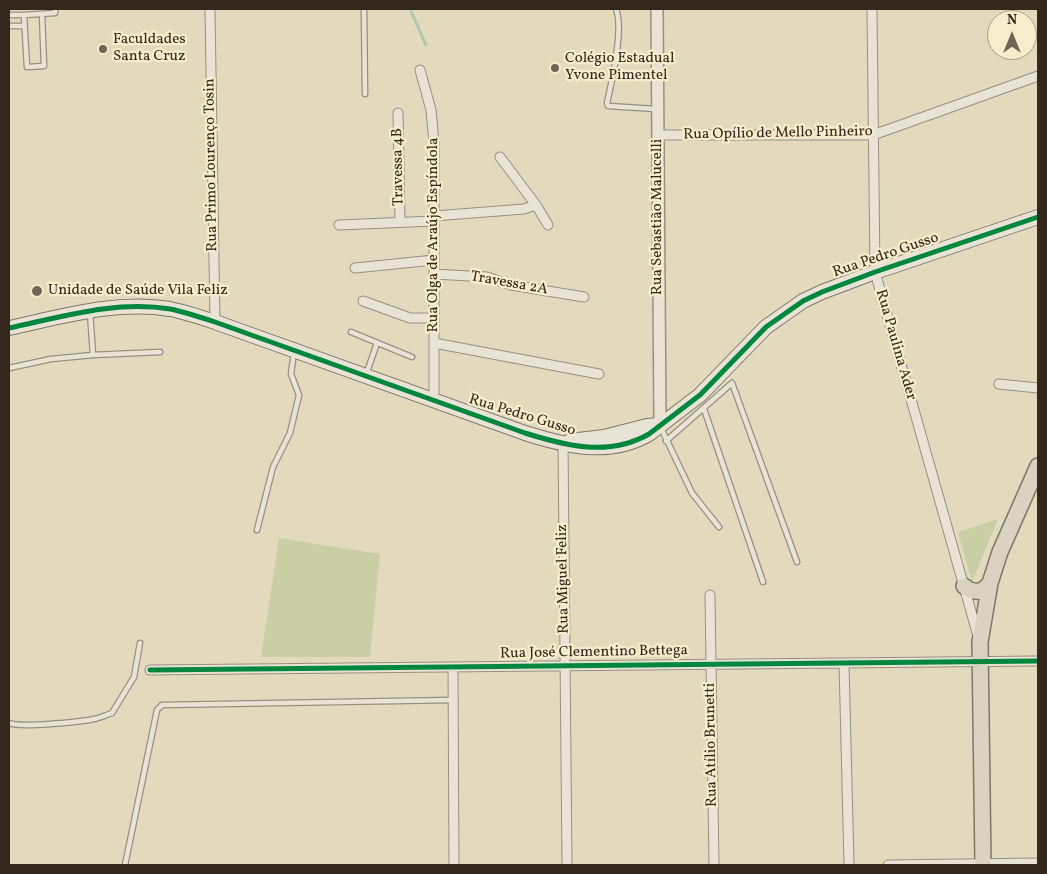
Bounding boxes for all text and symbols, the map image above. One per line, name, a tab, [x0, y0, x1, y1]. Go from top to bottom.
north arrow	[987, 10, 1037, 60]
text: N	[1007, 11, 1017, 30]
place label: Faculdades Santa Cruz	[113, 31, 186, 66]
marker: Faculdades Santa Cruz	[97, 43, 109, 55]
place label: Colégio Estadual Yvone Pimentel	[565, 50, 674, 85]
marker: Colégio Estadual Yvone Pimentel	[549, 62, 561, 74]
street label: Rua Primo Lourenço Tosin	[201, 78, 223, 252]
street label: Rua Opílio de Mello Pinheiro	[683, 123, 873, 145]
street label: Travessa 4B	[389, 128, 409, 206]
street label: Rua Olga de Araújo Espíndola	[425, 137, 443, 333]
street label: Rua Sebastião Malucelli	[649, 139, 667, 295]
street label: Rua Pedro Gusso	[831, 229, 941, 283]
street label: Travessa 2A	[469, 268, 549, 300]
place label: Unidade de Saúde Vila Feliz	[48, 282, 228, 300]
marker: Unidade de Saúde Vila Feliz	[30, 284, 44, 298]
street label: Rua Paulina Ader	[871, 288, 919, 402]
street label: Rua Pedro Gusso	[466, 391, 578, 441]
street label: Rua Miguel Feliz	[554, 524, 574, 634]
street label: Rua José Clementino Bettega	[500, 642, 688, 664]
street label: Rua Atílio Brunetti	[702, 683, 722, 807]

